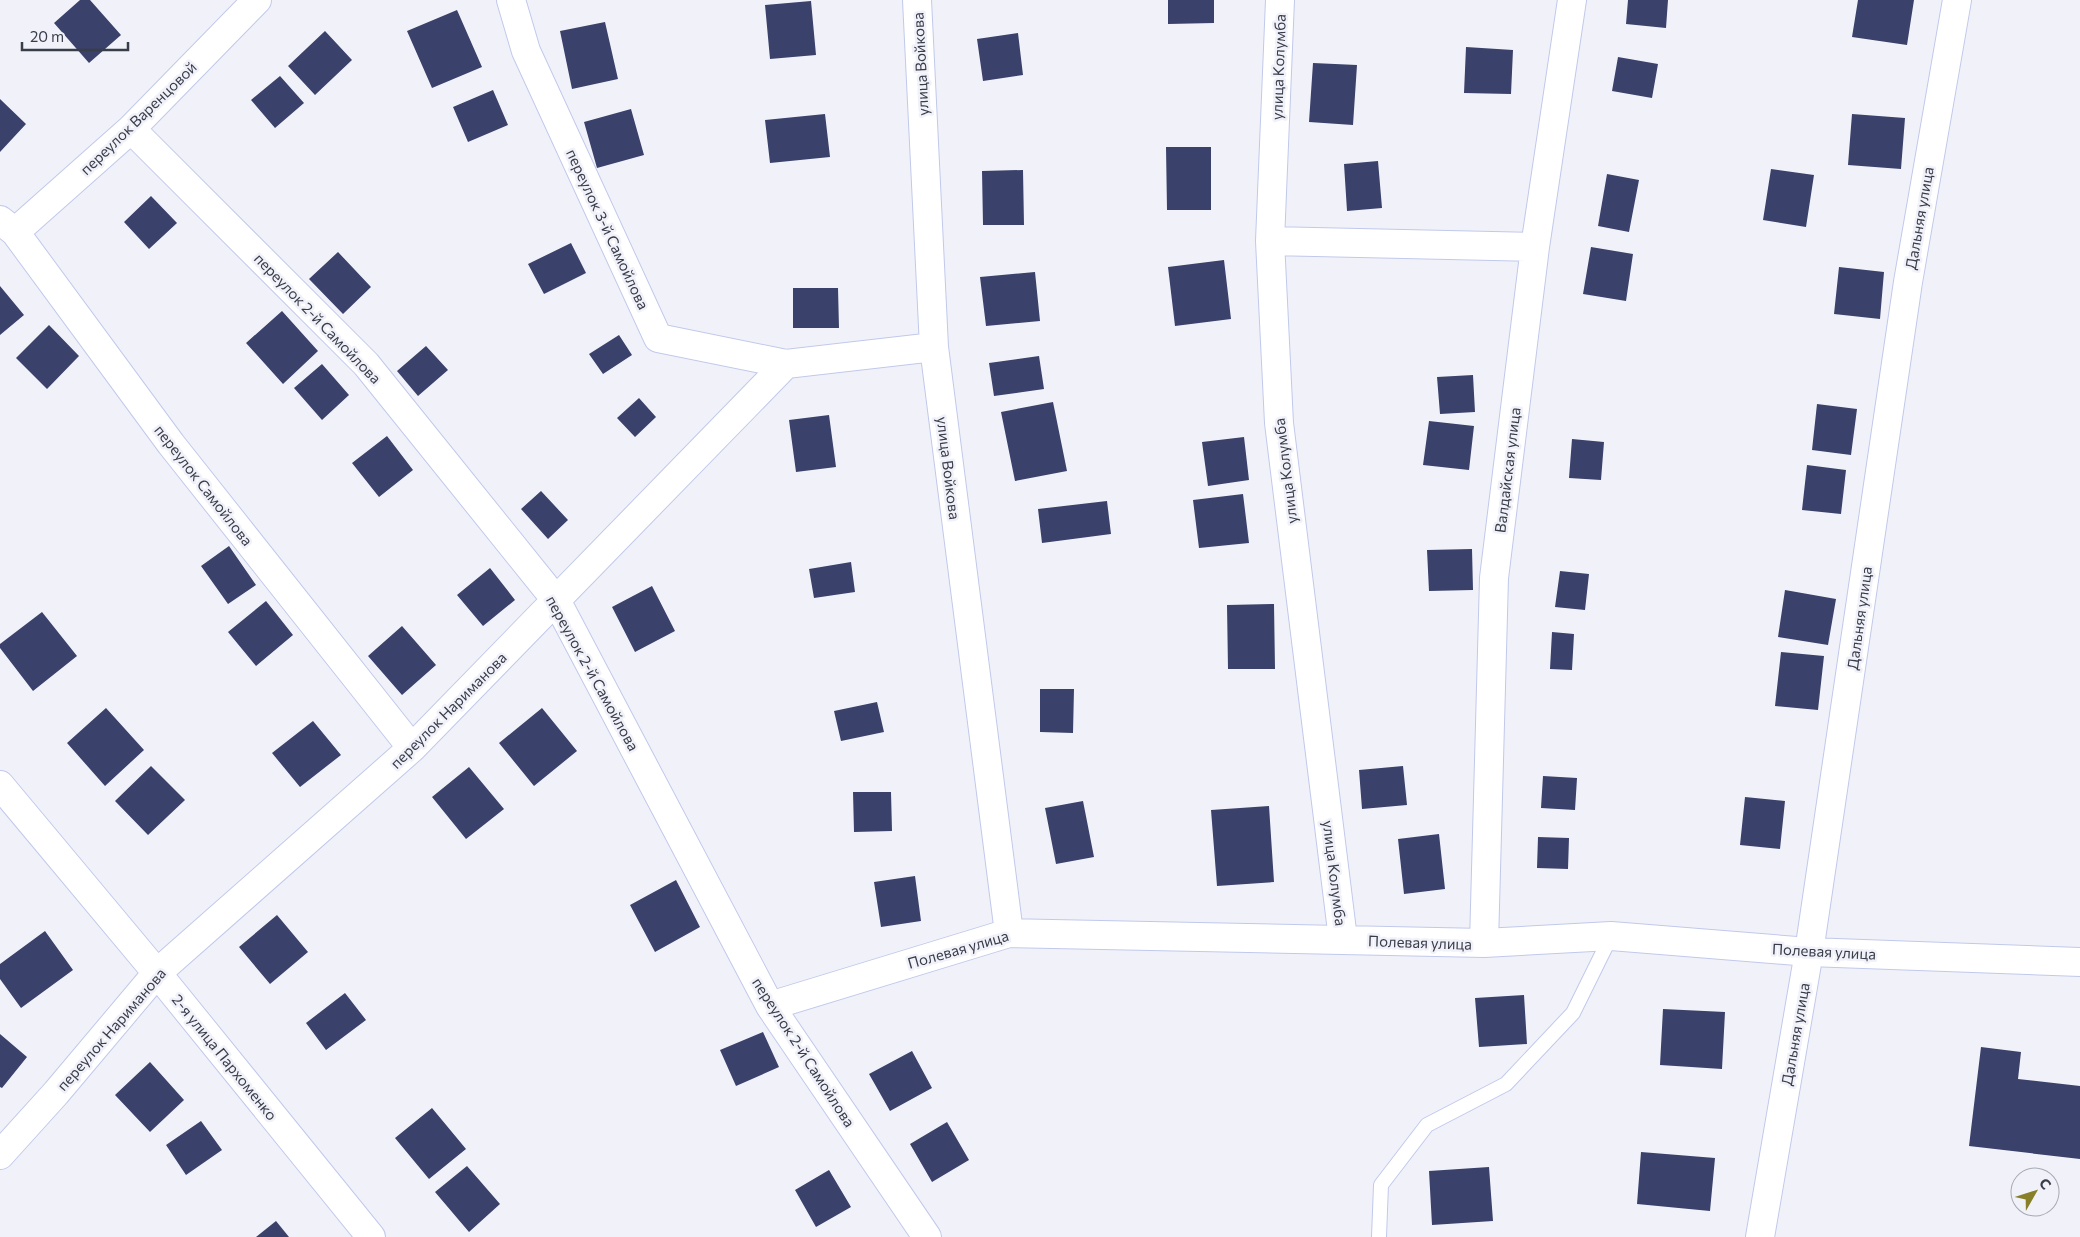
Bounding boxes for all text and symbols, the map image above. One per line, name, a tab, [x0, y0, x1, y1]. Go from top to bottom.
street label: улица Войкова	[908, 12, 932, 116]
street label: улица Колумба	[1267, 14, 1289, 120]
scale bar	[22, 20, 129, 52]
text: 20 m	[30, 27, 64, 45]
street label: переулок Варенцовой	[76, 58, 200, 178]
street label: переулок 3-й Самойлова	[563, 146, 653, 312]
street label: Дальняя улица	[1901, 165, 1937, 271]
street label: переулок 2-й Самойлова	[251, 249, 385, 387]
street label: Валдайская улица	[1490, 406, 1524, 534]
street label: улица Войкова	[934, 416, 964, 520]
street label: улица Колумба	[1270, 417, 1300, 525]
street label: переулок Самойлова	[151, 421, 257, 549]
street label: Дальняя улица	[1843, 565, 1875, 671]
street label: переулок 2-й Самойлова	[543, 592, 643, 754]
street label: переулок Нариманова	[386, 648, 510, 772]
street label: улица Колумба	[1320, 819, 1350, 927]
street label: Полевая улица	[905, 926, 1011, 972]
street label: Полевая улица	[1368, 931, 1472, 953]
street label: Полевая улица	[1772, 939, 1876, 963]
street label: переулок Нариманова	[53, 964, 169, 1094]
street label: переулок 2-й Самойлова	[749, 974, 859, 1130]
street label: Дальняя улица	[1777, 981, 1813, 1087]
street label: 2-я улица Пархоменко	[169, 990, 281, 1124]
north arrow	[2010, 1167, 2060, 1217]
text: С	[2036, 1174, 2055, 1193]

